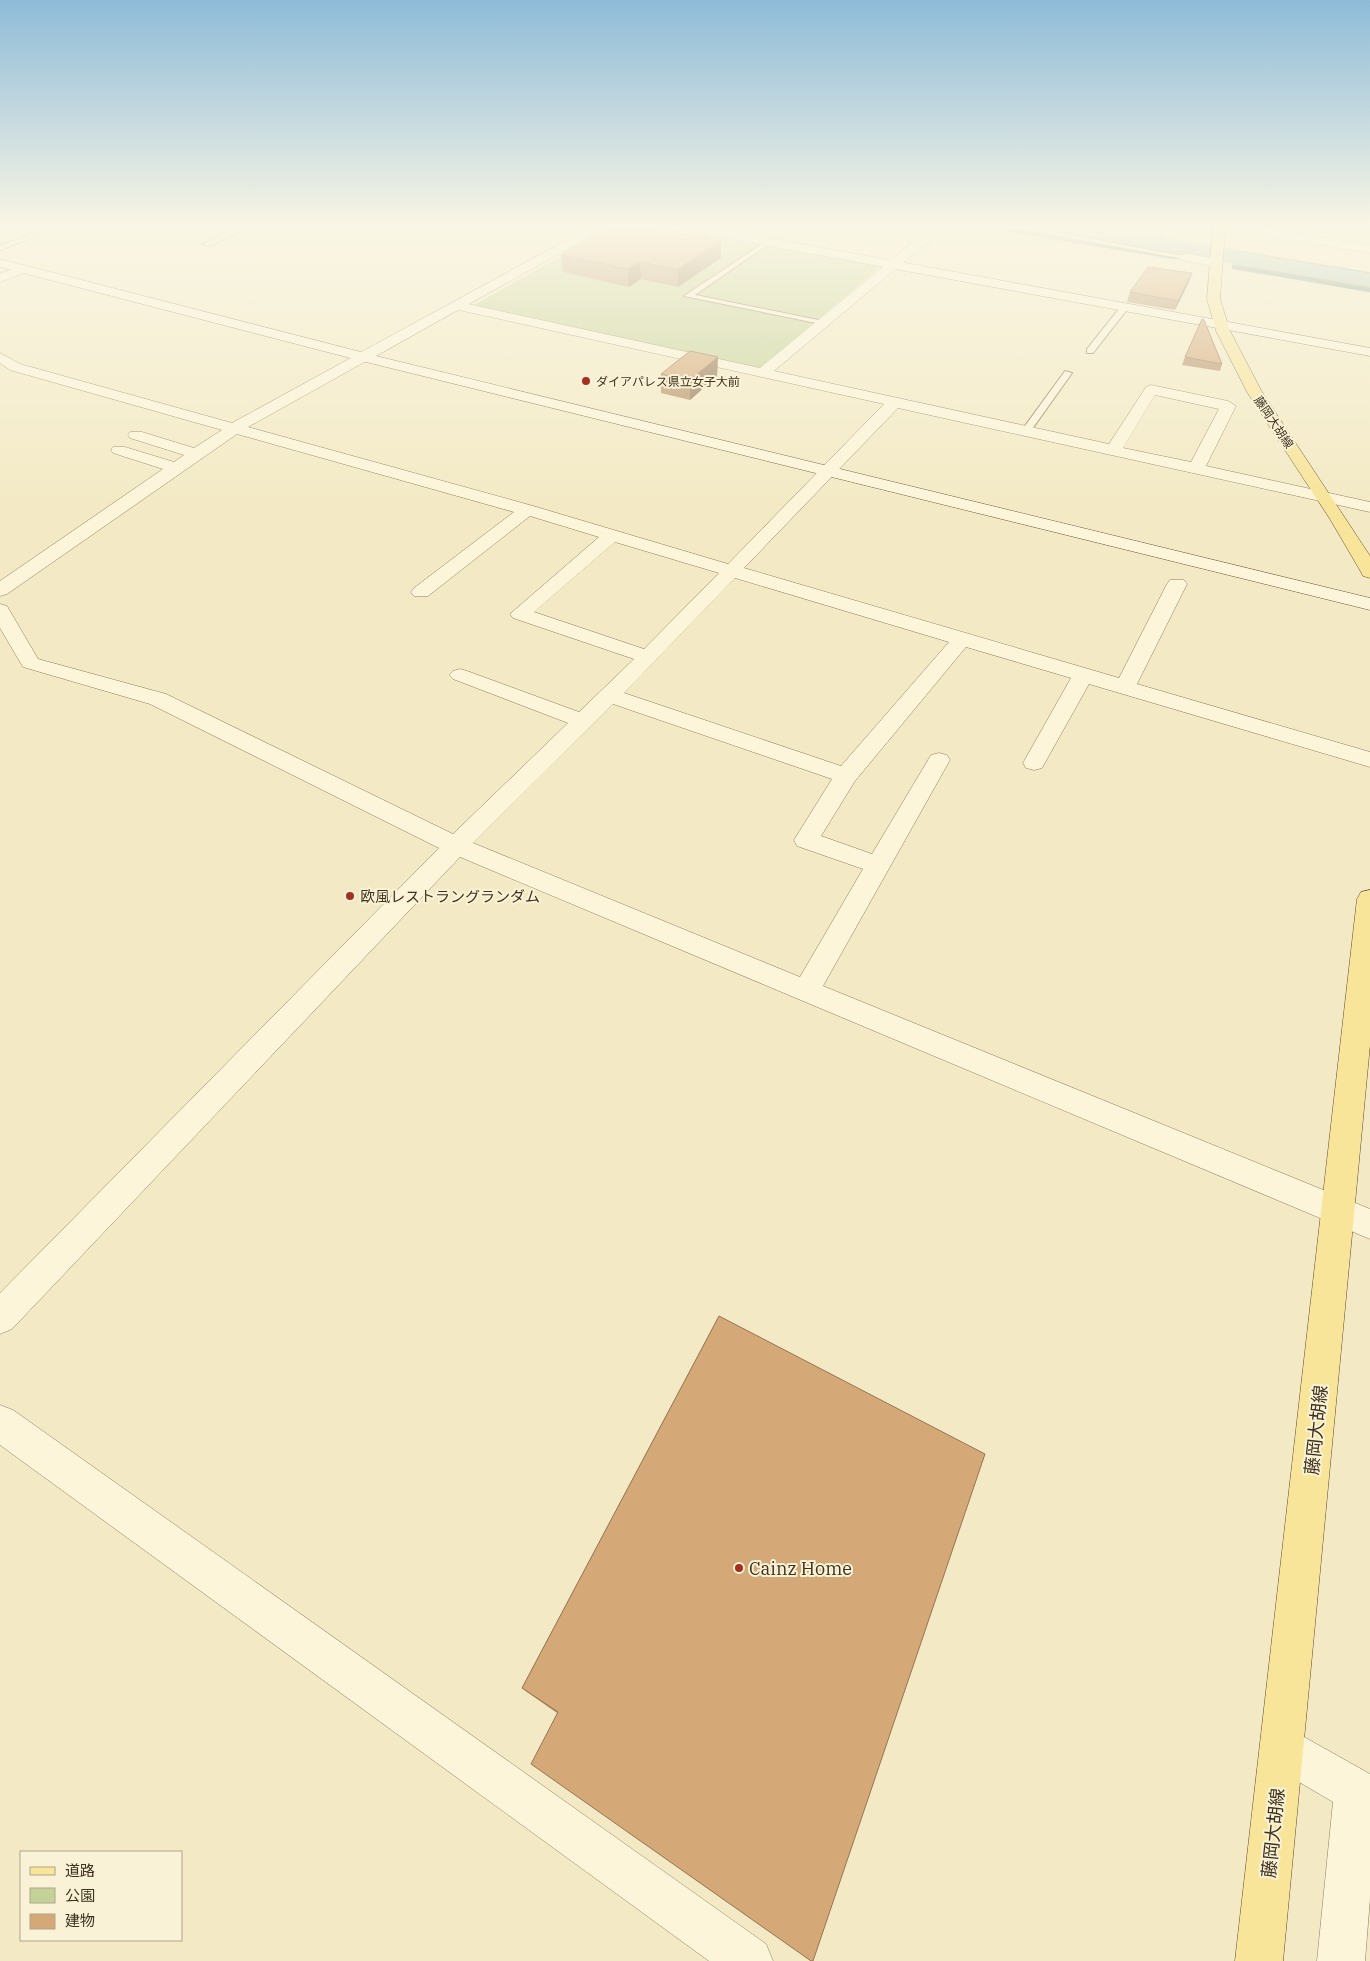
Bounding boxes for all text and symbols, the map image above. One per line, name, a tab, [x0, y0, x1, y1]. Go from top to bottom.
place label: ダイアパレス県立女子大前	[596, 374, 740, 389]
marker: ダイアパレス県立女子大前	[580, 375, 592, 387]
street label: 藤岡大胡線	[1251, 393, 1297, 451]
place label: 欧風レストラングランダム	[360, 887, 540, 906]
marker: 欧風レストラングランダム	[344, 890, 356, 902]
street label: 藤岡大胡線	[1300, 1384, 1332, 1476]
place label: Cainz Home	[749, 1557, 852, 1580]
marker: Cainz Home	[733, 1562, 745, 1574]
street label: 藤岡大胡線	[1257, 1787, 1289, 1879]
legend	[20, 1851, 182, 1941]
text: 道路	[65, 1861, 95, 1880]
text: 公園	[65, 1886, 95, 1905]
text: 建物	[65, 1911, 95, 1930]

